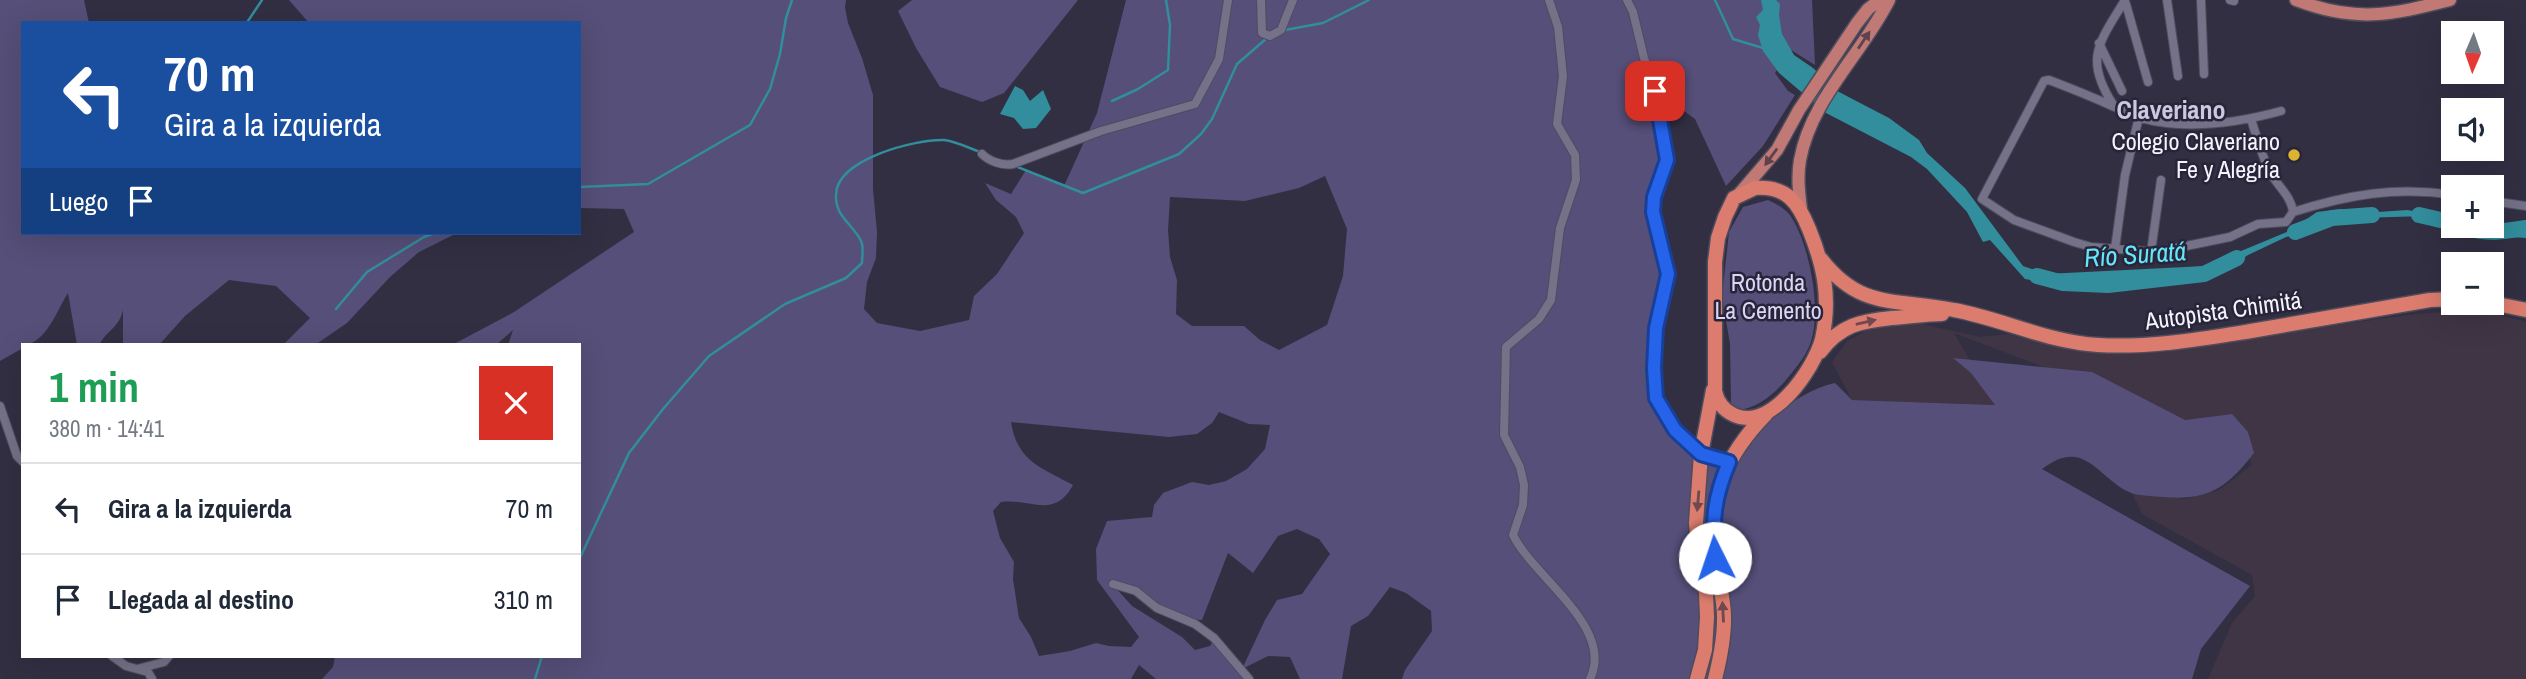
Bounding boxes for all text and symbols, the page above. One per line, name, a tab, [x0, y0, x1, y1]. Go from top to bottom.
north arrow	[2441, 21, 2504, 84]
map controls	[2441, 21, 2504, 315]
one-way arrow	[1857, 31, 1871, 49]
text: 70 m	[164, 40, 256, 106]
icon: left	[49, 49, 140, 140]
pin	[1625, 61, 1685, 121]
icon: arrive	[1636, 72, 1674, 110]
district label: Claveriano	[2116, 92, 2226, 127]
button: sound	[2441, 98, 2504, 161]
text: Gira a la izquierda	[164, 103, 381, 146]
place label: Colegio Claveriano Fe y Alegría	[2112, 125, 2280, 185]
marker: Colegio Claveriano Fe y Alegría	[2286, 147, 2302, 163]
one-way arrow	[1764, 148, 1778, 166]
button: +	[2441, 175, 2504, 238]
icon: arrive	[122, 182, 160, 220]
text: Luego	[49, 184, 108, 219]
water label: Río Suratá	[2083, 233, 2187, 275]
button: −	[2441, 252, 2504, 315]
park label: Rotonda La Cemento	[1714, 266, 1822, 326]
street label: Autopista Chimitá	[2142, 283, 2303, 337]
one-way arrow	[1855, 316, 1877, 327]
text: 1 min	[49, 359, 139, 415]
button: close	[479, 366, 553, 440]
text: 380 m · 14:41	[49, 413, 164, 444]
icon: left	[49, 490, 87, 528]
one-way arrow	[1692, 490, 1703, 512]
text: Gira a la izquierda	[108, 491, 292, 526]
text: 70 m	[506, 491, 553, 526]
position arrow	[1678, 521, 1752, 595]
icon: arrive	[49, 581, 87, 619]
text: Llegada al destino	[108, 582, 294, 617]
text: 310 m	[494, 582, 553, 617]
one-way arrow	[1718, 601, 1729, 623]

